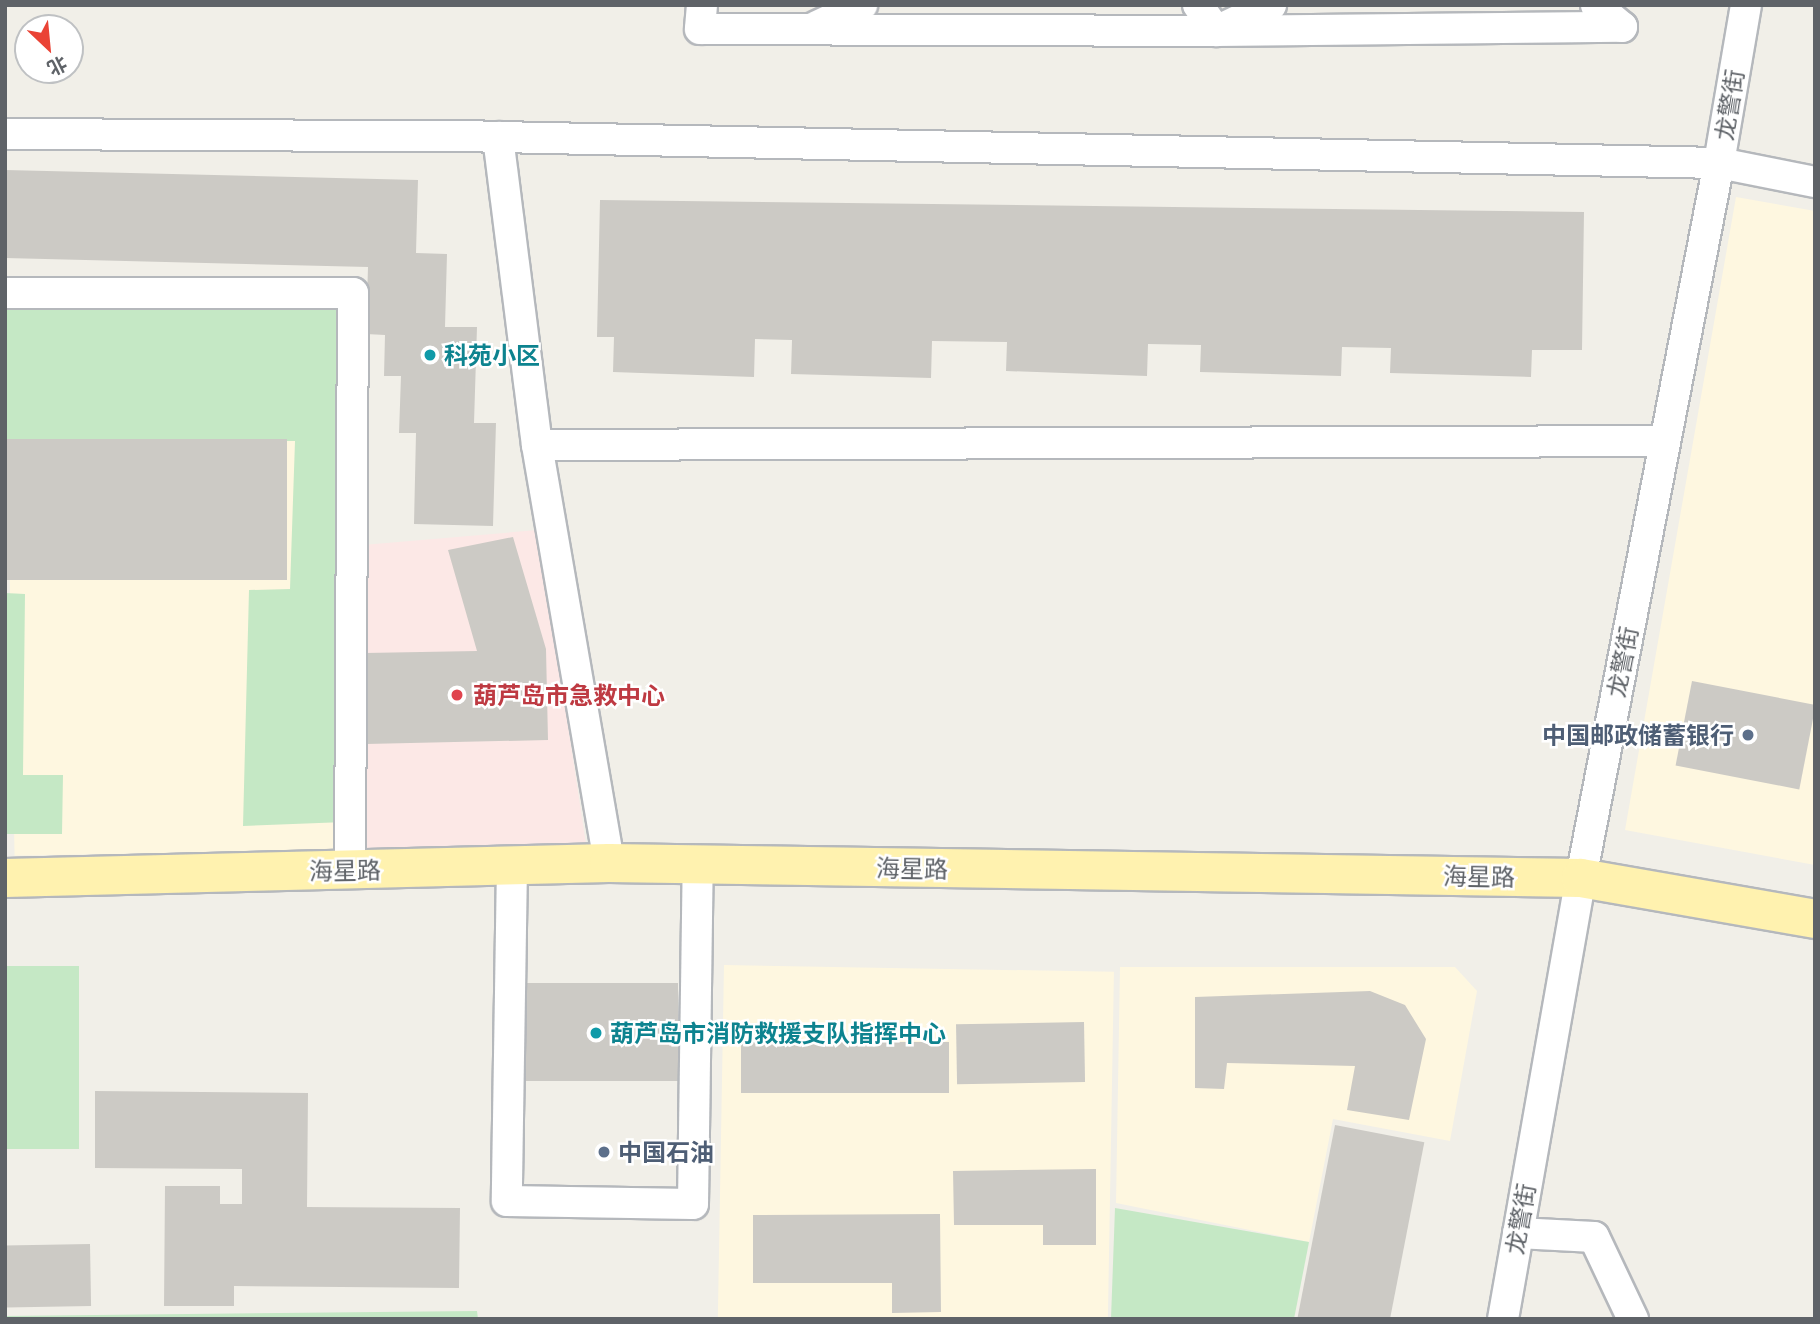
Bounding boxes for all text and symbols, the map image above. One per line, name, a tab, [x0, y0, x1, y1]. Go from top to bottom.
north arrow	[14, 14, 84, 84]
text: 北	[44, 52, 71, 81]
street label: 龙警街	[1709, 67, 1749, 143]
place label: 科苑小区	[444, 341, 540, 369]
marker: 科苑小区	[422, 347, 438, 363]
street label: 龙警街	[1601, 624, 1643, 700]
place label: 葫芦岛市急救中心	[473, 681, 665, 709]
marker: 葫芦岛市急救中心	[447, 685, 467, 705]
place label: 中国邮政储蓄银行	[1542, 721, 1734, 749]
marker: 中国邮政储蓄银行	[1740, 727, 1756, 743]
street label: 海星路	[876, 853, 948, 883]
street label: 海星路	[309, 855, 381, 885]
street label: 海星路	[1443, 861, 1515, 891]
place label: 葫芦岛市消防救援支队指挥中心	[610, 1019, 946, 1047]
marker: 葫芦岛市消防救援支队指挥中心	[588, 1025, 604, 1041]
place label: 中国石油	[618, 1138, 714, 1166]
marker: 中国石油	[596, 1144, 612, 1160]
street label: 龙警街	[1500, 1181, 1540, 1257]

